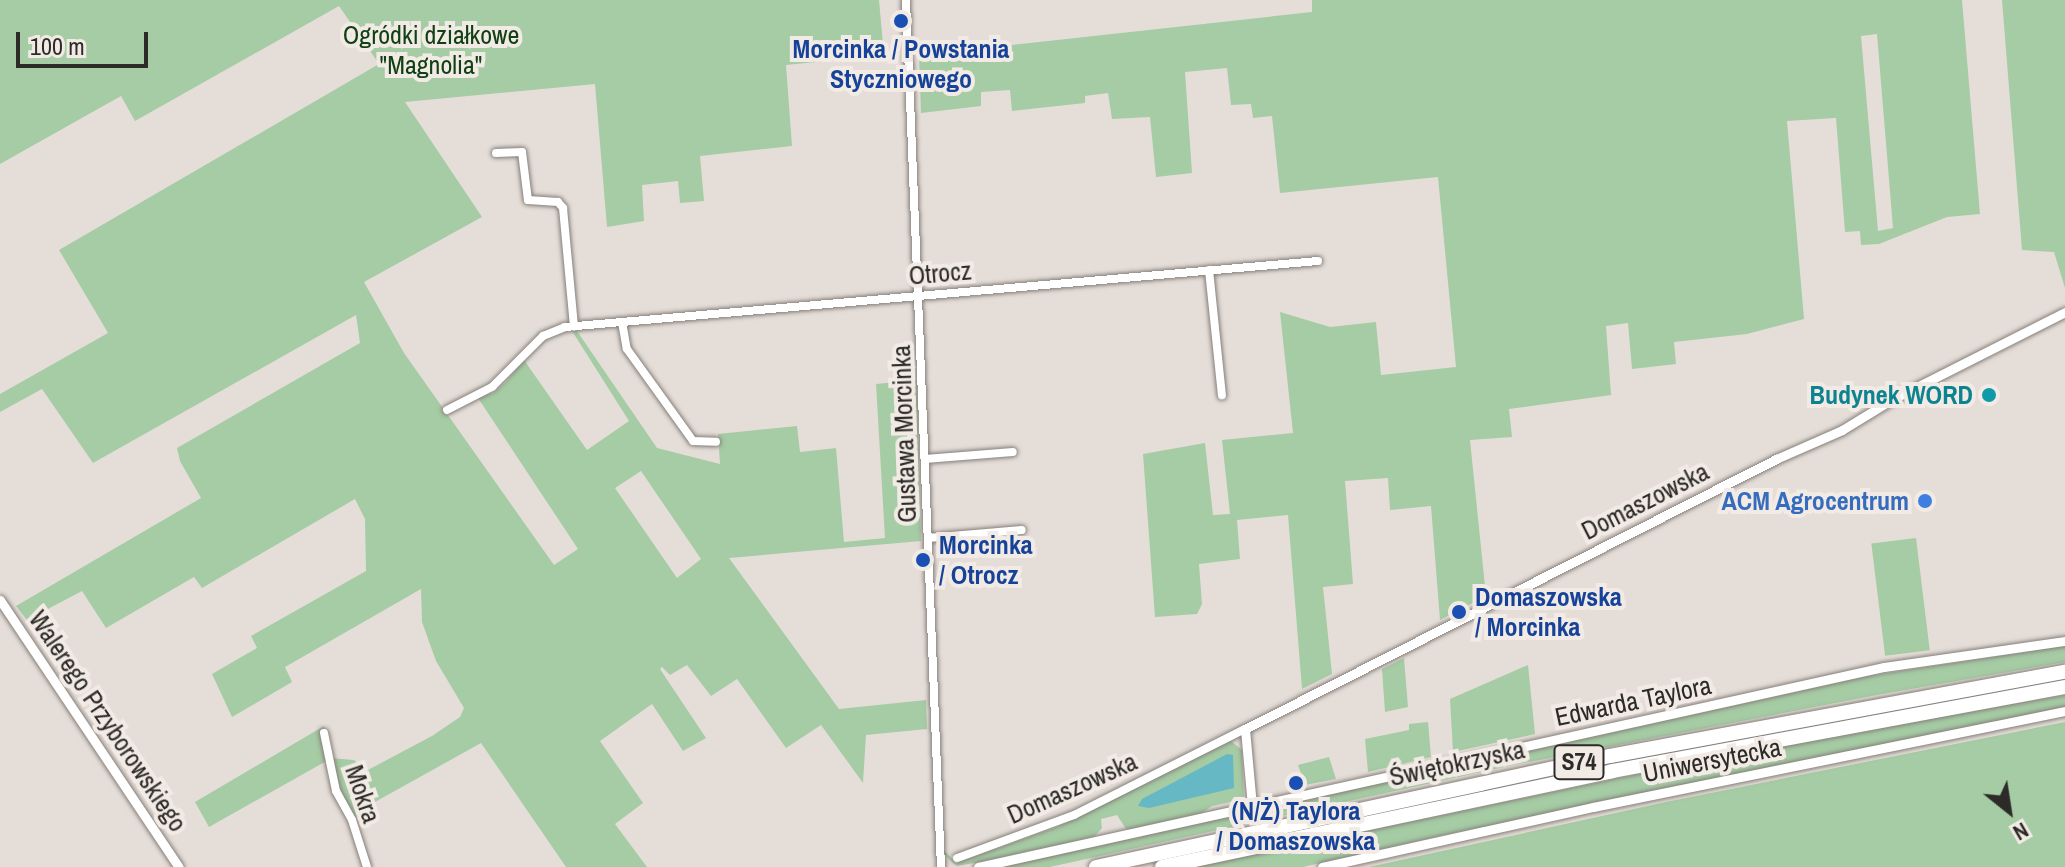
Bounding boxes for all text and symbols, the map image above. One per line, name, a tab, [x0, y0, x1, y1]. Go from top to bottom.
marker: Morcinka / Powstania Styczniowego	[892, 12, 910, 30]
scale bar	[20, 16, 152, 66]
park label: Ogródki działkowe "Magnolia"	[343, 19, 519, 80]
text: 100 m	[30, 30, 85, 62]
place label: Morcinka / Powstania Styczniowego	[793, 33, 1009, 94]
street label: Otrocz	[907, 255, 973, 291]
street label: Gustawa Morcinka	[885, 345, 923, 523]
place label: Budynek WORD	[1810, 379, 1973, 411]
marker: Budynek WORD	[1980, 386, 1998, 404]
street label: Domaszowska	[1576, 456, 1714, 546]
place label: ACM Agrocentrum	[1721, 485, 1909, 517]
marker: ACM Agrocentrum	[1916, 492, 1934, 510]
place label: Morcinka / Otrocz	[939, 529, 1033, 590]
marker: Morcinka / Otrocz	[914, 551, 932, 569]
place label: Domaszowska / Morcinka	[1475, 581, 1622, 642]
marker: Domaszowska / Morcinka	[1450, 603, 1468, 621]
street label: Walerego Przyborowskiego	[22, 605, 194, 837]
street label: Edwarda Taylora	[1552, 669, 1714, 733]
street label: Uniwersytecka	[1640, 731, 1784, 789]
street label: Świętokrzyska	[1387, 733, 1527, 793]
road number: S74	[1553, 742, 1605, 782]
street label: Domaszowska	[1002, 746, 1142, 830]
street label: Mokra	[339, 761, 387, 827]
north arrow	[1969, 771, 2049, 851]
marker: (N/Ż) Taylora / Domaszowska	[1287, 774, 1305, 792]
place label: (N/Ż) Taylora / Domaszowska	[1217, 795, 1375, 856]
text: N	[2008, 816, 2034, 848]

